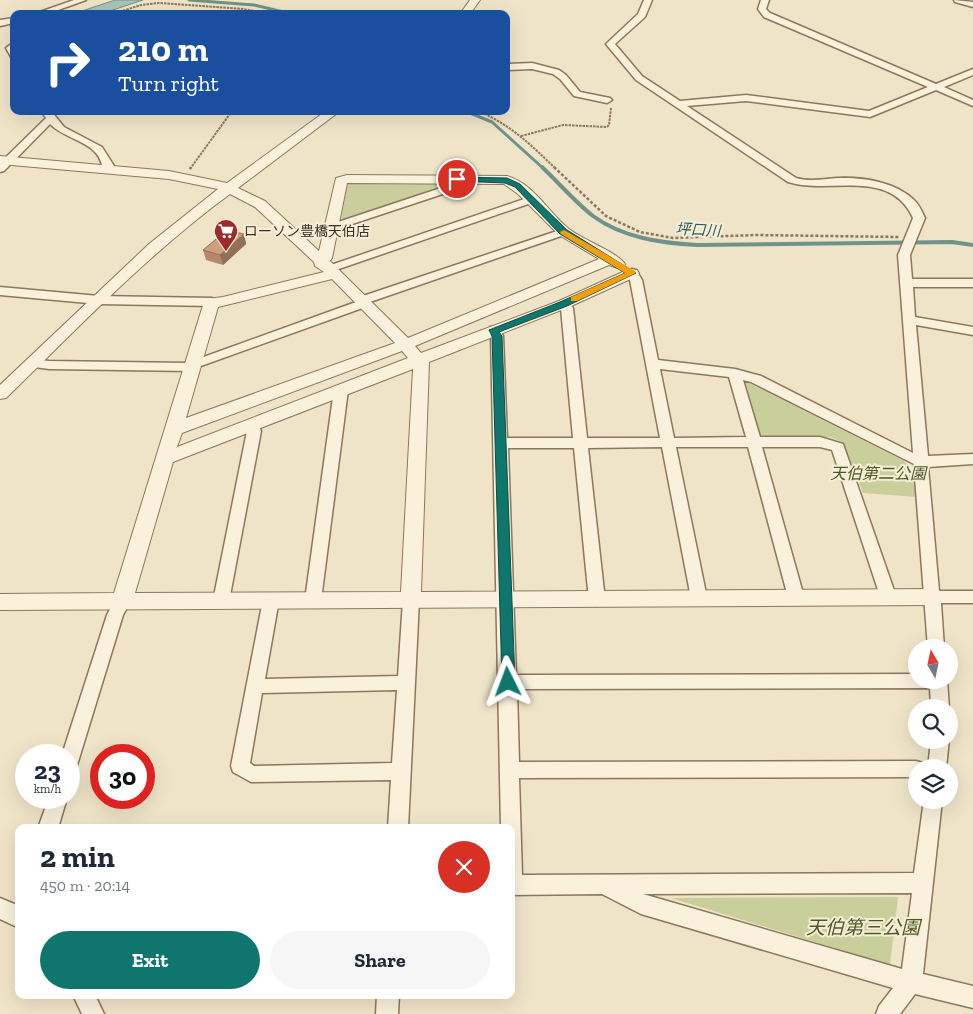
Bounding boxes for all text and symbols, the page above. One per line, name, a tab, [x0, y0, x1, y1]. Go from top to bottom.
text: 210 m	[118, 28, 208, 70]
icon: right	[35, 30, 100, 95]
text: Turn right	[118, 70, 219, 97]
pin	[436, 158, 478, 200]
icon: arrive	[443, 165, 471, 193]
supermarket icon: ローソン豊橋天伯店	[213, 218, 239, 252]
water label: 坪口川	[675, 220, 723, 240]
place label: ローソン豊橋天伯店	[244, 223, 370, 240]
park label: 天伯第二公園	[830, 464, 928, 483]
north arrow	[908, 639, 958, 689]
map controls	[908, 639, 958, 809]
position arrow	[481, 655, 533, 707]
button: search	[908, 699, 958, 749]
speed limit sign: 30	[90, 744, 155, 809]
text: 23	[34, 755, 61, 785]
button: layers	[908, 759, 958, 809]
text: km/h	[34, 782, 61, 796]
text: 2 min	[40, 839, 115, 875]
button: close	[438, 841, 490, 893]
text: 450 m · 20:14	[40, 876, 130, 895]
park label: 天伯第三公園	[806, 916, 923, 939]
button: Exit	[40, 931, 260, 989]
button: Share	[270, 931, 490, 989]

